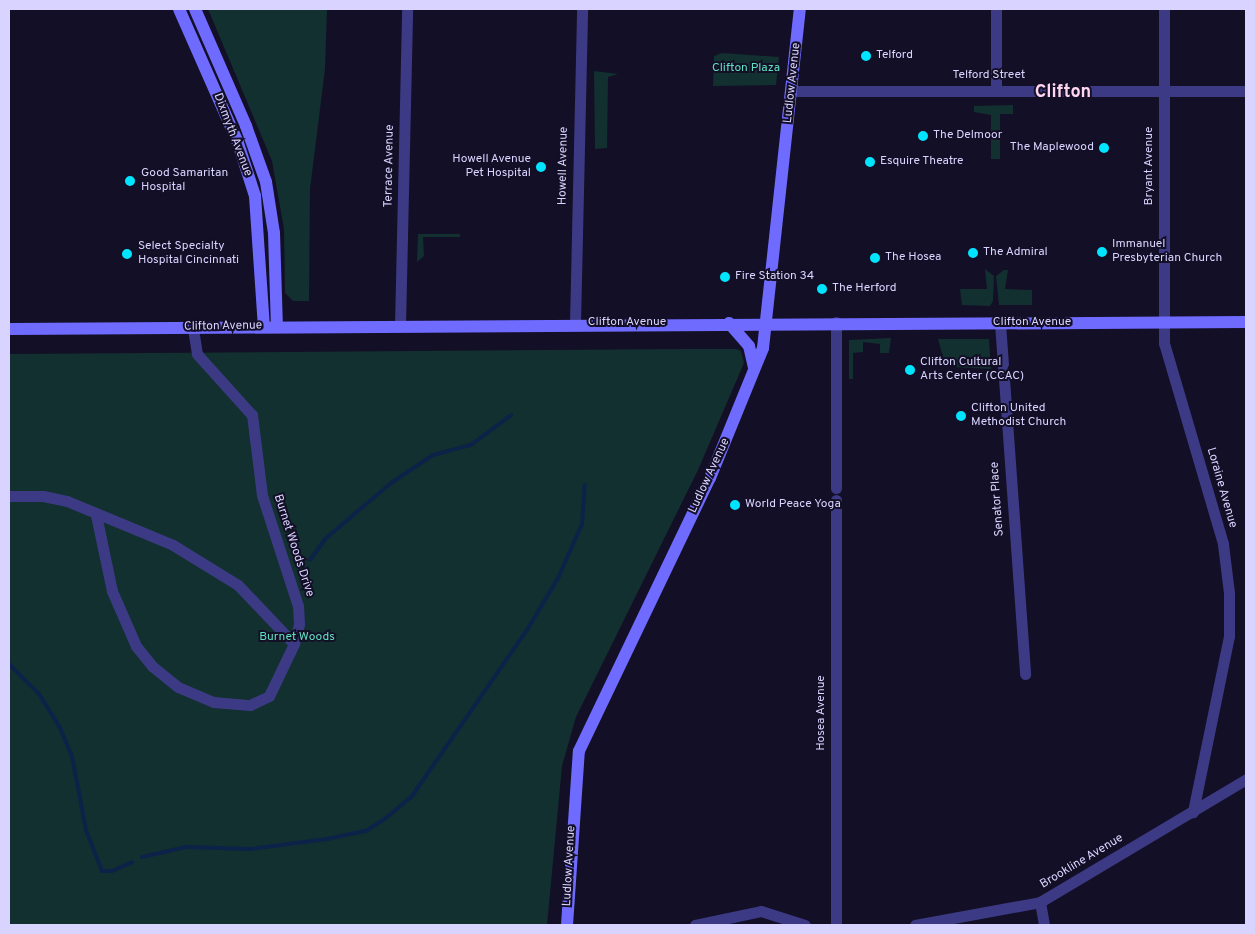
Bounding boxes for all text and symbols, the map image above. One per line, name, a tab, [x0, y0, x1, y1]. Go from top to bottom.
street label: Ludlow Avenue	[782, 42, 804, 124]
place label: Telford	[876, 49, 913, 63]
marker: Telford	[860, 50, 872, 62]
park label: Clifton Plaza	[712, 62, 780, 76]
street label: Telford Street	[953, 69, 1025, 83]
district label: Clifton	[1035, 82, 1091, 104]
street label: Dixmyth Avenue	[209, 91, 255, 179]
street label: Terrace Avenue	[382, 124, 398, 208]
street label: Howell Avenue	[556, 126, 572, 206]
street label: Bryant Avenue	[1143, 126, 1157, 206]
place label: The Delmoor	[933, 129, 1002, 143]
marker: The Delmoor	[917, 130, 929, 142]
place label: The Maplewood	[1010, 141, 1094, 155]
marker: The Maplewood	[1098, 142, 1110, 154]
place label: Howell Avenue Pet Hospital	[452, 153, 531, 181]
place label: Esquire Theatre	[880, 155, 964, 169]
marker: Esquire Theatre	[864, 156, 876, 168]
marker: Howell Avenue Pet Hospital	[535, 161, 547, 173]
place label: Good Samaritan Hospital	[141, 167, 228, 195]
marker: Good Samaritan Hospital	[123, 174, 137, 188]
place label: Immanuel Presbyterian Church	[1112, 238, 1222, 266]
place label: Select Specialty Hospital Cincinnati	[138, 240, 239, 268]
place label: The Admiral	[983, 246, 1048, 260]
marker: Immanuel Presbyterian Church	[1096, 246, 1108, 258]
marker: Select Specialty Hospital Cincinnati	[120, 247, 134, 261]
marker: The Admiral	[967, 247, 979, 259]
place label: The Hosea	[885, 251, 941, 265]
marker: The Hosea	[869, 252, 881, 264]
place label: Fire Station 34	[735, 270, 814, 284]
marker: Fire Station 34	[719, 271, 731, 283]
place label: The Herford	[832, 282, 896, 296]
marker: The Herford	[816, 283, 828, 295]
street label: Clifton Avenue	[588, 316, 666, 330]
street label: Clifton Avenue	[993, 316, 1071, 330]
street label: Clifton Avenue	[183, 319, 263, 335]
place label: Clifton Cultural Arts Center (CCAC)	[920, 356, 1024, 384]
marker: Clifton Cultural Arts Center (CCAC)	[904, 364, 916, 376]
place label: Clifton United Methodist Church	[971, 402, 1066, 430]
marker: Clifton United Methodist Church	[955, 410, 967, 422]
street label: Ludlow Avenue	[686, 436, 734, 516]
street label: Loraine Avenue	[1203, 446, 1239, 530]
street label: Senator Place	[988, 461, 1008, 537]
street label: Burnet Woods Drive	[270, 493, 316, 599]
place label: World Peace Yoga	[745, 498, 841, 512]
marker: World Peace Yoga	[729, 499, 741, 511]
park label: Burnet Woods	[259, 631, 335, 645]
street label: Hosea Avenue	[815, 675, 829, 751]
street label: Ludlow Avenue	[561, 825, 579, 907]
street label: Brookline Avenue	[1038, 831, 1126, 893]

